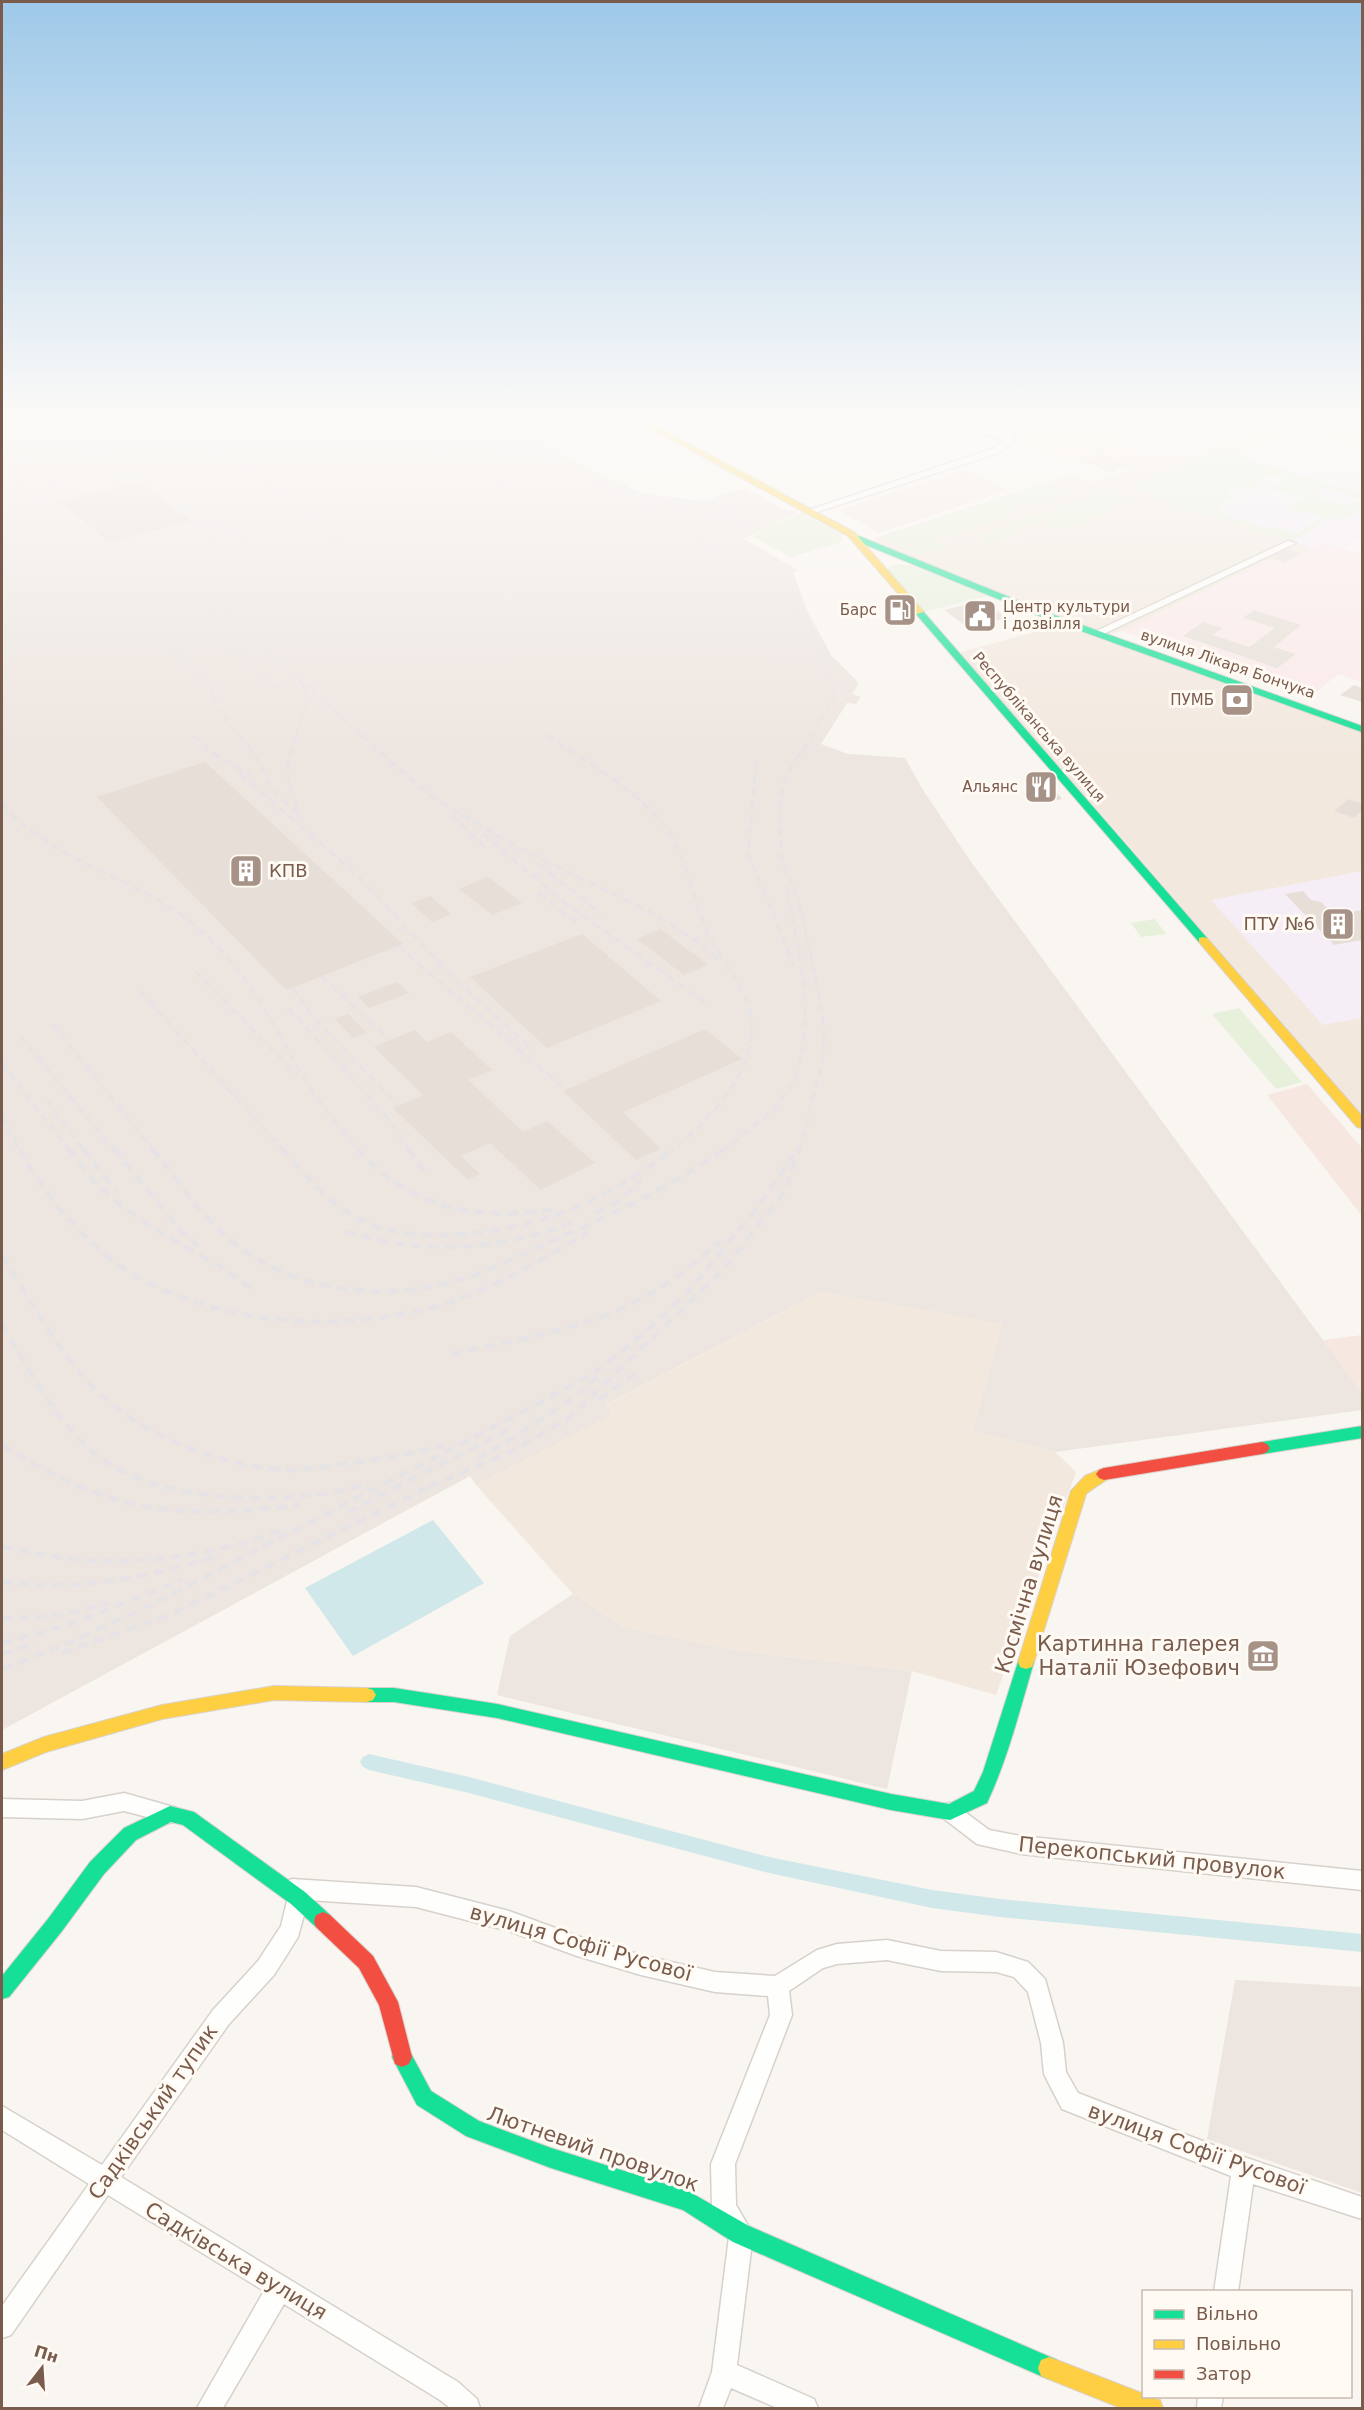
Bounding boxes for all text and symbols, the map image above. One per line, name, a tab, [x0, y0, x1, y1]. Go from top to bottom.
fuel station icon: Барс	[882, 592, 918, 628]
public building icon: Центр культури і дозвілля	[962, 598, 998, 634]
place label: Центр культури і дозвілля	[1003, 598, 1130, 633]
place label: Барс	[840, 601, 877, 619]
street label: вулиця Лікаря Бончука	[1138, 626, 1318, 702]
street label: Республіканська вулиця	[969, 648, 1109, 806]
bank icon: ПУМБ	[1219, 682, 1255, 718]
place label: ПУМБ	[1170, 691, 1214, 709]
restaurant icon: Альянс	[1023, 769, 1059, 805]
place label: Альянс	[962, 778, 1018, 796]
building icon: КПВ	[228, 853, 264, 889]
place label: КПВ	[269, 860, 308, 881]
building icon: ПТУ №6	[1320, 906, 1356, 942]
place label: ПТУ №6	[1244, 913, 1315, 934]
street label: Космічна вулиця	[990, 1492, 1068, 1676]
place label: Картинна галерея Наталії Юзефович	[1037, 1632, 1240, 1680]
museum icon: Картинна галерея Наталії Юзефович	[1245, 1638, 1281, 1674]
street label: Перекопський провулок	[1017, 1832, 1287, 1884]
street label: вулиця Софії Русової	[467, 1900, 695, 1986]
street label: Садківський тупик	[83, 2020, 223, 2204]
street label: вулиця Софії Русової	[1085, 2098, 1309, 2200]
street label: Лютневий провулок	[484, 2101, 702, 2197]
street label: Садківська вулиця	[141, 2197, 331, 2325]
legend	[1142, 2290, 1352, 2398]
text: Вільно	[1196, 2303, 1258, 2324]
text: Повільно	[1196, 2333, 1281, 2354]
north arrow	[12, 2338, 72, 2398]
text: Пн	[32, 2341, 61, 2367]
text: Затор	[1196, 2363, 1252, 2384]

